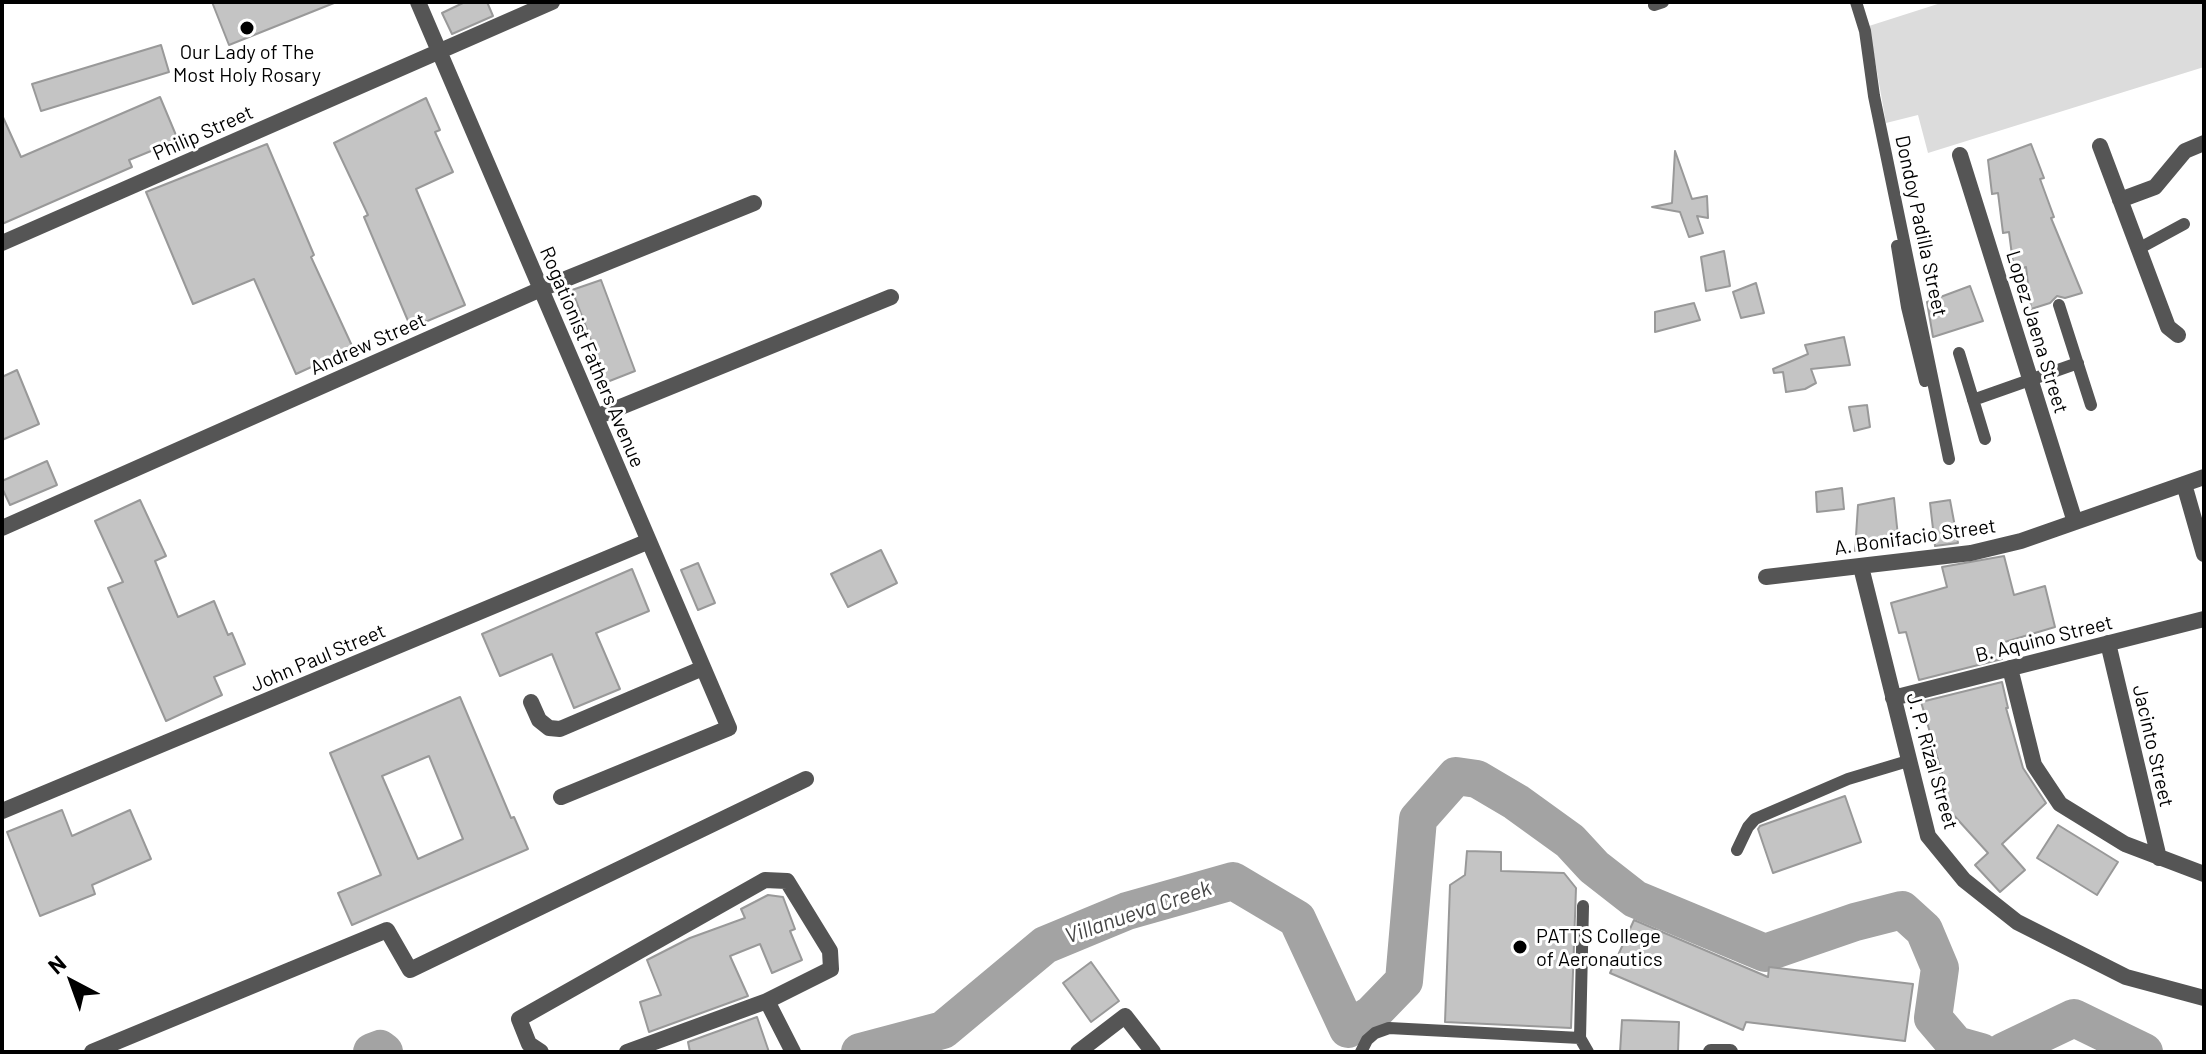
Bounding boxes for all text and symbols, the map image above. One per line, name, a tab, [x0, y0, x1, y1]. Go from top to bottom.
marker: Our Lady of The Most Holy Rosary	[238, 19, 256, 37]
place label: Our Lady of The Most Holy Rosary	[173, 40, 321, 87]
street label: Philip Street	[149, 100, 257, 166]
street label: Dondoy Padilla Street	[1890, 133, 1952, 319]
street label: Rogationist Fathers Avenue	[534, 243, 650, 471]
street label: Lopez Jaena Street	[2001, 248, 2073, 416]
street label: Andrew Street	[306, 308, 430, 380]
street label: A. Bonifacio Street	[1833, 514, 1997, 560]
street label: B. Aquino Street	[1973, 610, 2115, 668]
street label: John Paul Street	[247, 619, 389, 697]
street label: Jacinto Street	[2127, 683, 2179, 809]
street label: J. P. Rizal Street	[1901, 690, 1963, 832]
water label: Villanueva Creek	[1061, 875, 1215, 949]
place label: PATTS College of Aeronautics	[1536, 924, 1663, 971]
marker: PATTS College of Aeronautics	[1511, 938, 1529, 956]
north arrow	[32, 942, 112, 1022]
text: N	[42, 949, 70, 979]

